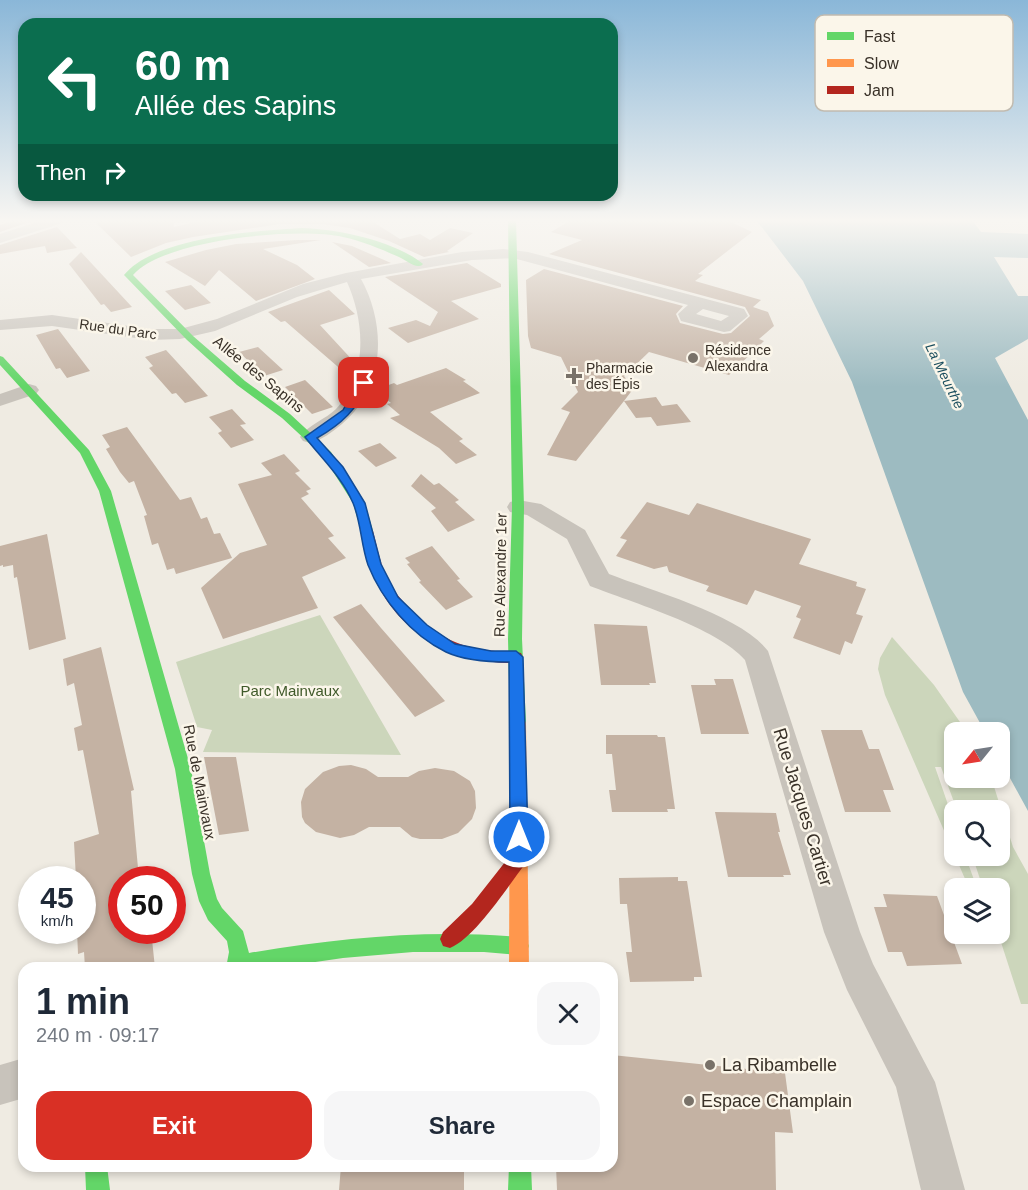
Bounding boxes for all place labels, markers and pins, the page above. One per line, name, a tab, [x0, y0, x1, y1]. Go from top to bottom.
place label: Résidence Alexandra	[705, 342, 771, 374]
marker: Résidence Alexandra	[686, 351, 700, 365]
pin	[338, 357, 389, 408]
place label: Pharmacie des Épis	[586, 360, 653, 392]
marker: Pharmacie des Épis	[567, 369, 581, 383]
place label: La Ribambelle	[722, 1055, 837, 1075]
marker: La Ribambelle	[703, 1058, 717, 1072]
place label: Espace Champlain	[701, 1091, 852, 1111]
marker: Espace Champlain	[682, 1094, 696, 1108]

